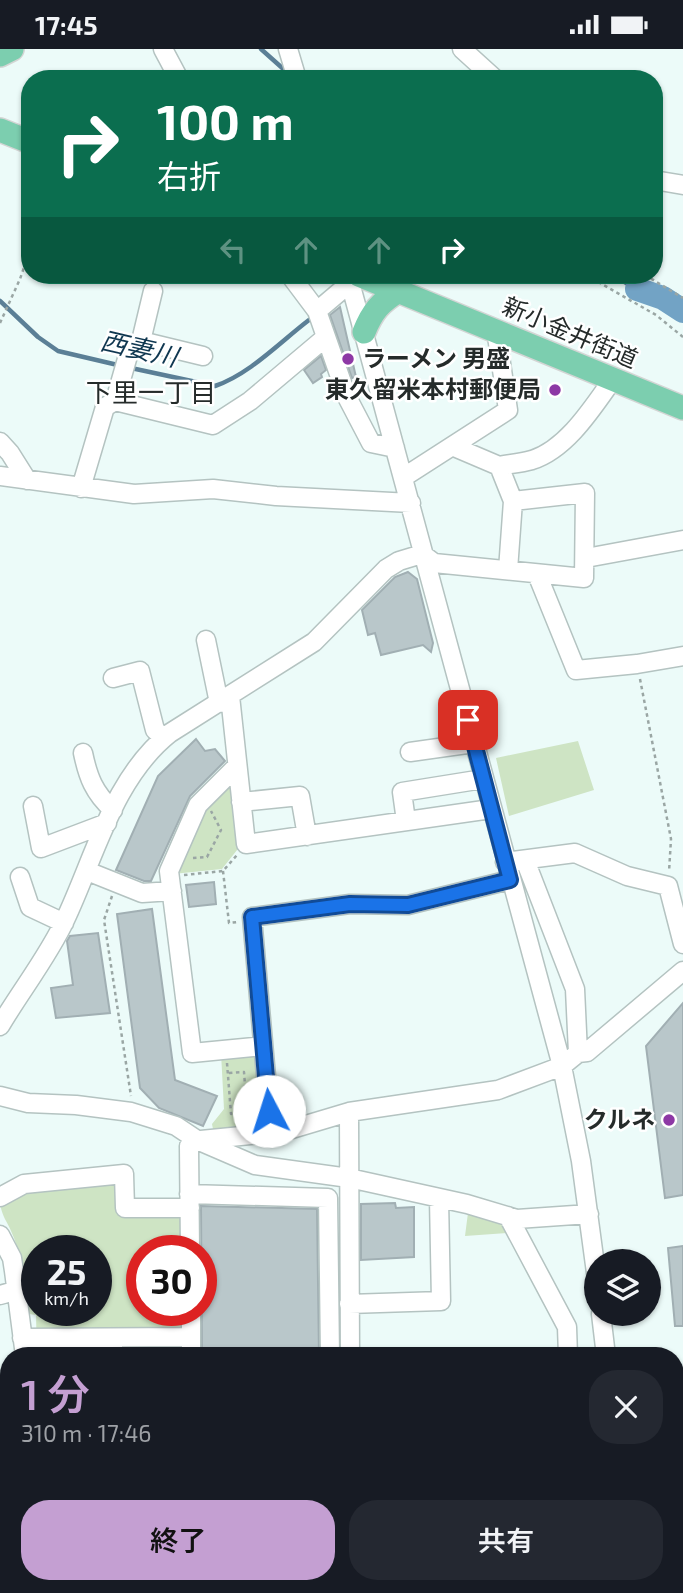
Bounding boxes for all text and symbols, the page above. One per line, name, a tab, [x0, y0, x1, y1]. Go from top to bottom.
text: 17:45	[35, 9, 98, 40]
text: 100 m	[157, 91, 294, 150]
icon: right	[42, 98, 133, 189]
text: 右折	[157, 156, 221, 194]
icon: left	[214, 231, 252, 269]
icon: ahead	[287, 231, 325, 269]
icon: ahead	[360, 231, 398, 269]
icon: right	[433, 231, 471, 269]
street label: 新小金井街道	[499, 290, 643, 373]
water label: 西妻川	[98, 324, 184, 372]
place label: ラーメン 男盛	[362, 343, 510, 372]
marker: ラーメン 男盛	[340, 351, 356, 367]
place label: 東久留米本村郵便局	[325, 374, 541, 403]
district label: 下里一丁目	[86, 376, 216, 407]
marker: 東久留米本村郵便局	[547, 382, 563, 398]
pin	[438, 690, 498, 750]
icon: arrive	[449, 701, 487, 739]
position arrow	[232, 1074, 306, 1148]
place label: クルネ	[584, 1104, 655, 1133]
marker: クルネ	[661, 1112, 677, 1128]
speed limit sign: 30	[126, 1235, 217, 1326]
map controls	[584, 1249, 661, 1326]
button: layers	[584, 1249, 661, 1326]
text: 25	[47, 1250, 86, 1292]
text: km/h	[44, 1287, 89, 1309]
text: 1 分	[21, 1368, 90, 1418]
button: close	[589, 1370, 663, 1444]
text: 310 m · 17:46	[21, 1419, 151, 1447]
button: 終了	[21, 1500, 335, 1580]
button: 共有	[349, 1500, 663, 1580]

